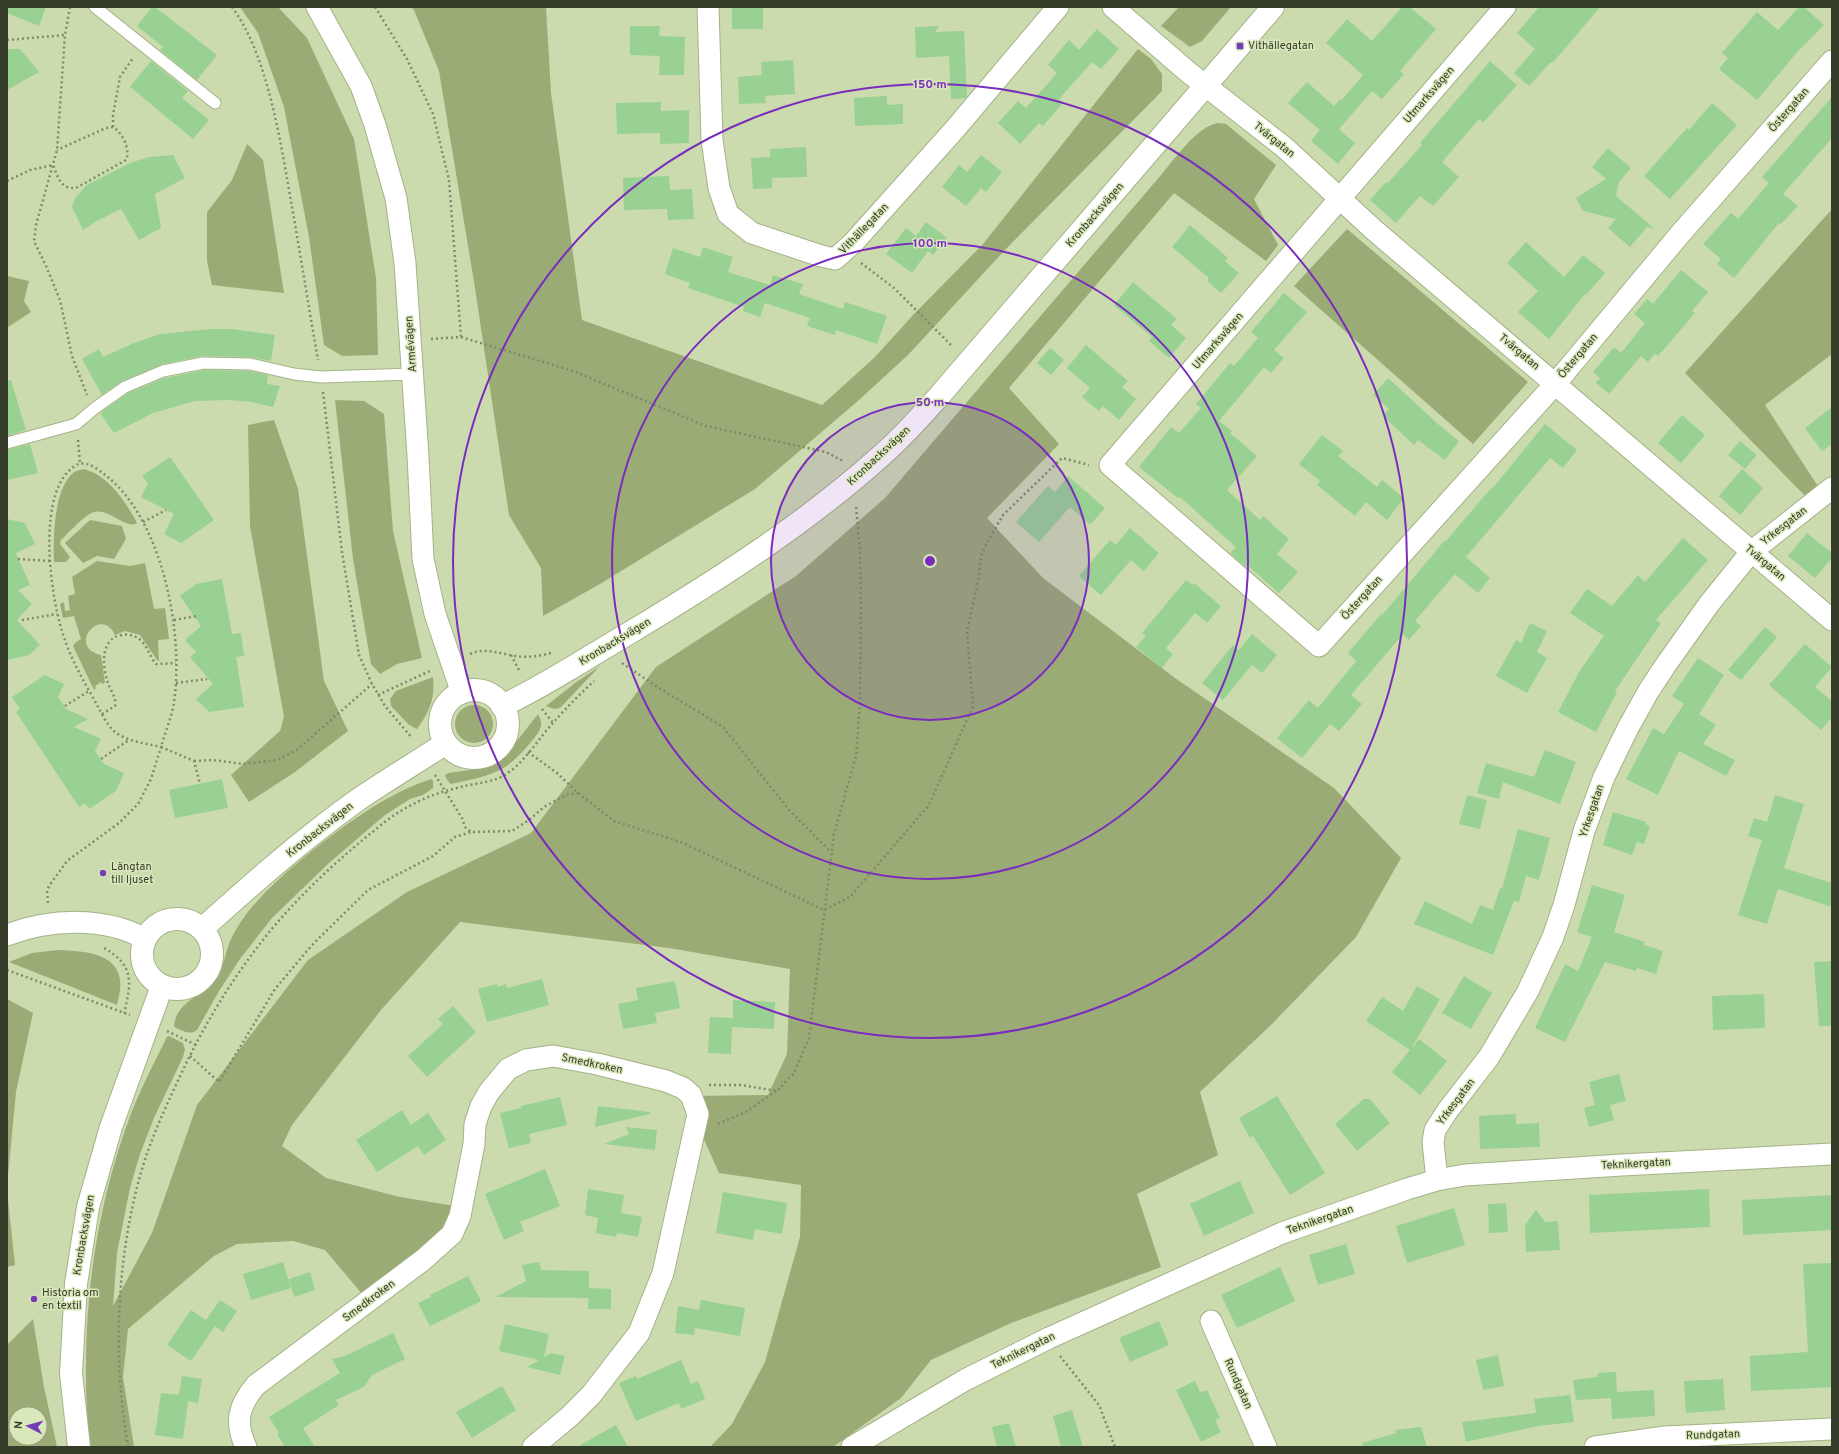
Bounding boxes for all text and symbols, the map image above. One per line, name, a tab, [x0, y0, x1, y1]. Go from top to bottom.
place label: Vithällegatan	[1248, 39, 1314, 53]
marker: Vithällegatan	[1235, 41, 1245, 51]
street label: Utmarksvägen	[1400, 64, 1458, 126]
text: 150 m	[913, 77, 947, 93]
street label: Östergatan	[1765, 84, 1812, 135]
street label: Tvärgatan	[1250, 119, 1298, 161]
street label: Kronbacksvägen	[1063, 180, 1127, 250]
street label: Vithällegatan	[836, 200, 892, 258]
text: 100 m	[913, 236, 947, 252]
street label: Utmarksvägen	[1189, 310, 1247, 372]
street label: Armévägen	[402, 315, 420, 373]
street label: Östergatan	[1554, 330, 1601, 382]
street label: Tvärgatan	[1496, 331, 1542, 373]
text: 50 m	[916, 395, 944, 411]
street label: Kronbacksvägen	[844, 423, 914, 489]
street label: Yrkesgatan	[1758, 503, 1810, 549]
street label: Tvärgatan	[1742, 542, 1788, 584]
centre of rings	[923, 554, 937, 568]
street label: Östergatan	[1338, 572, 1386, 623]
street label: Kronbacksvägen	[576, 615, 654, 669]
street label: Yrkesgatan	[1576, 783, 1608, 839]
street label: Kronbacksvägen	[284, 799, 356, 861]
place label: Längtan till ljuset	[111, 860, 153, 887]
marker: Längtan till ljuset	[98, 868, 108, 878]
street label: Smedkroken	[560, 1051, 624, 1077]
street label: Yrkesgatan	[1434, 1076, 1478, 1128]
street label: Teknikergatan	[1601, 1155, 1671, 1173]
street label: Kronbacksvägen	[70, 1194, 98, 1276]
street label: Teknikergatan	[1285, 1202, 1355, 1238]
street label: Smedkroken	[340, 1277, 398, 1325]
place label: Historia om en textil	[42, 1286, 98, 1313]
marker: Historia om en textil	[29, 1294, 39, 1304]
street label: Teknikergatan	[989, 1329, 1057, 1373]
street label: Rundgatan	[1221, 1356, 1255, 1412]
north arrow	[8, 1406, 48, 1446]
text: N	[12, 1420, 26, 1430]
street label: Rundgatan	[1686, 1427, 1740, 1443]

